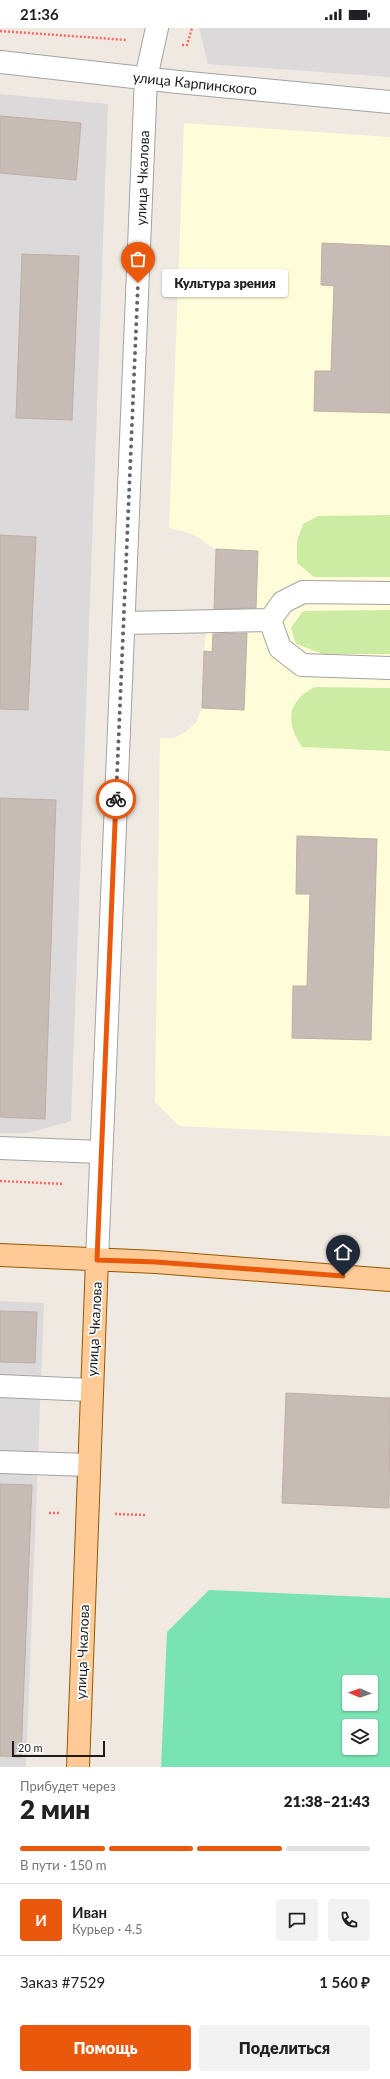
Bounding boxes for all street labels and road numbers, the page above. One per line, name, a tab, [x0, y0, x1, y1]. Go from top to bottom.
street label: улица Карпинского	[132, 68, 258, 98]
street label: улица Чкалова	[132, 130, 152, 226]
street label: улица Чкалова	[83, 1281, 105, 1377]
street label: улица Чкалова	[72, 1604, 92, 1700]

